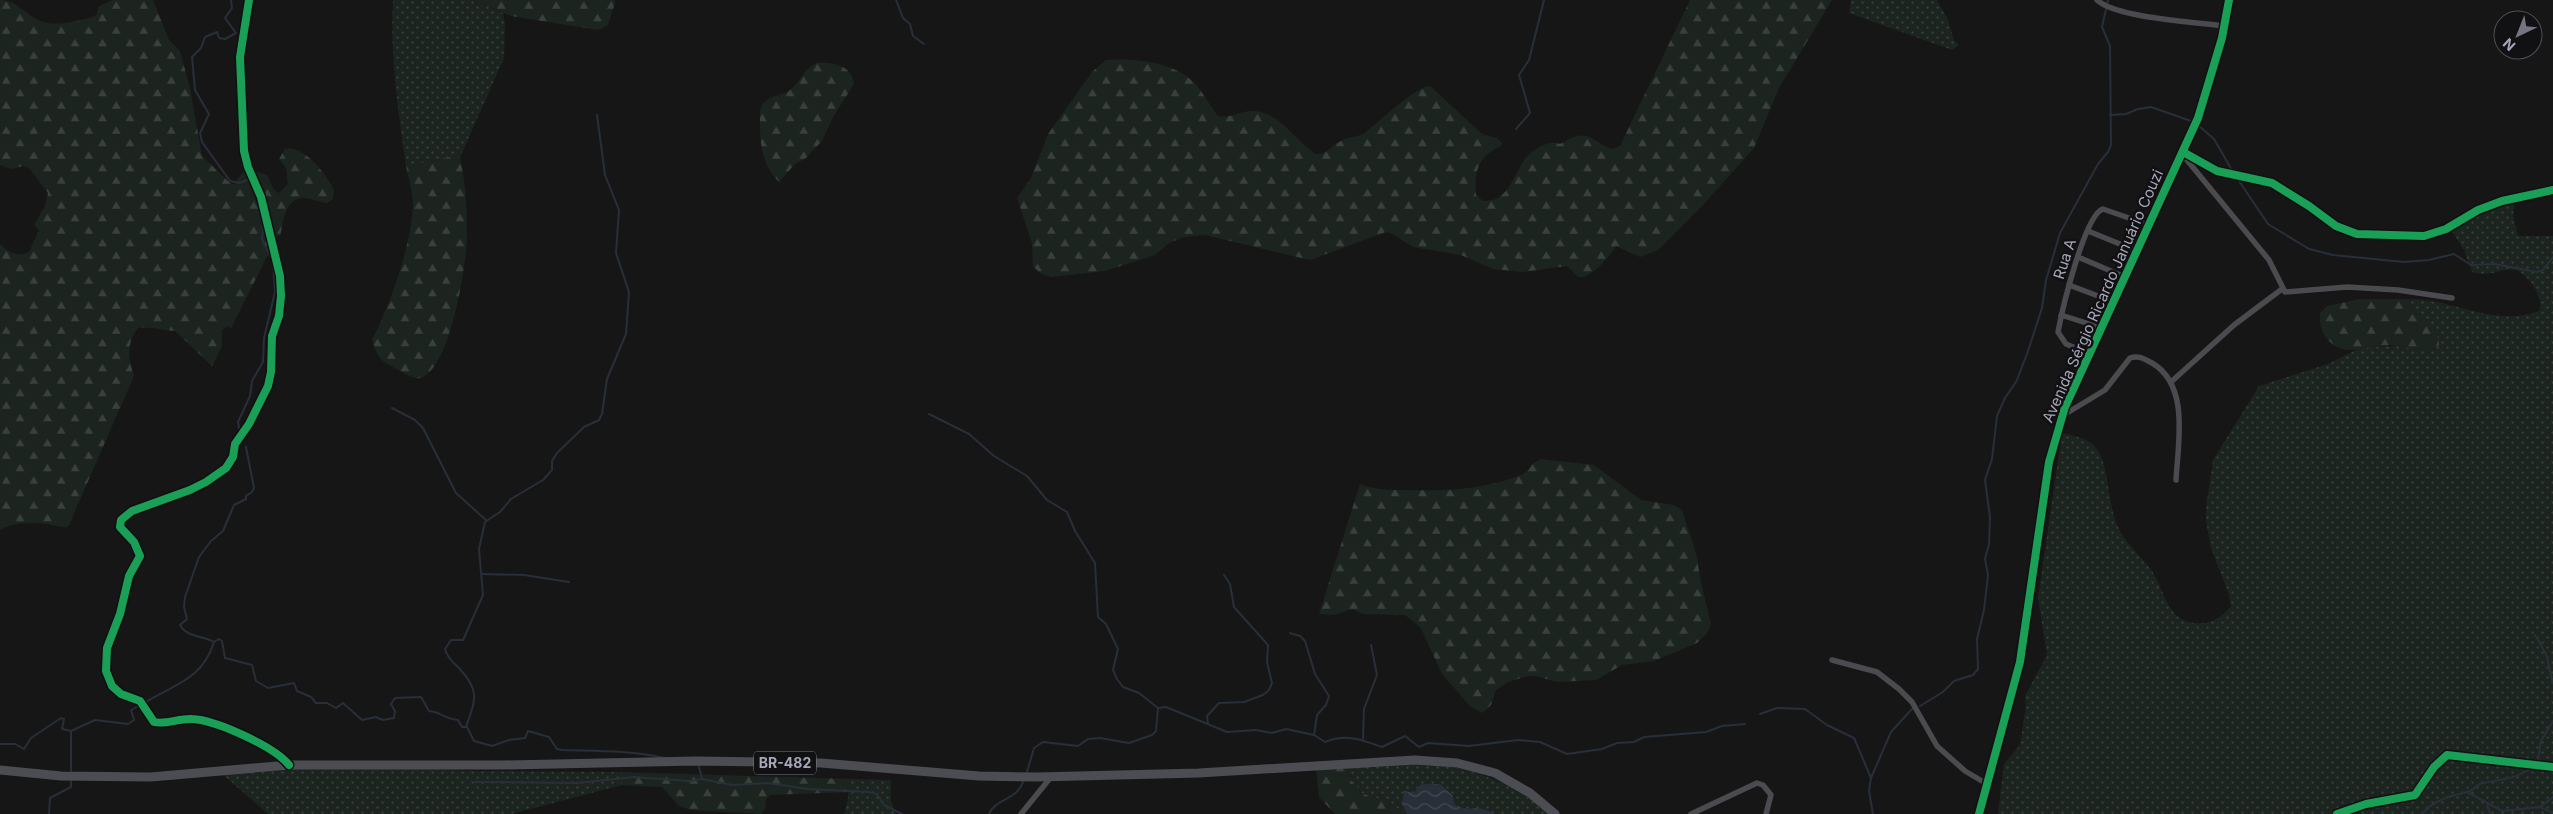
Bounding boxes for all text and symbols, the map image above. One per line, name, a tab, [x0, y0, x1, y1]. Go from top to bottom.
north arrow	[2493, 10, 2543, 60]
text: N	[2499, 35, 2518, 55]
street label: Avenida Sérgio Ricardo Januário Couzi	[2038, 166, 2167, 425]
street label: Rua A	[2049, 236, 2080, 282]
road number: BR-482	[754, 751, 816, 774]

